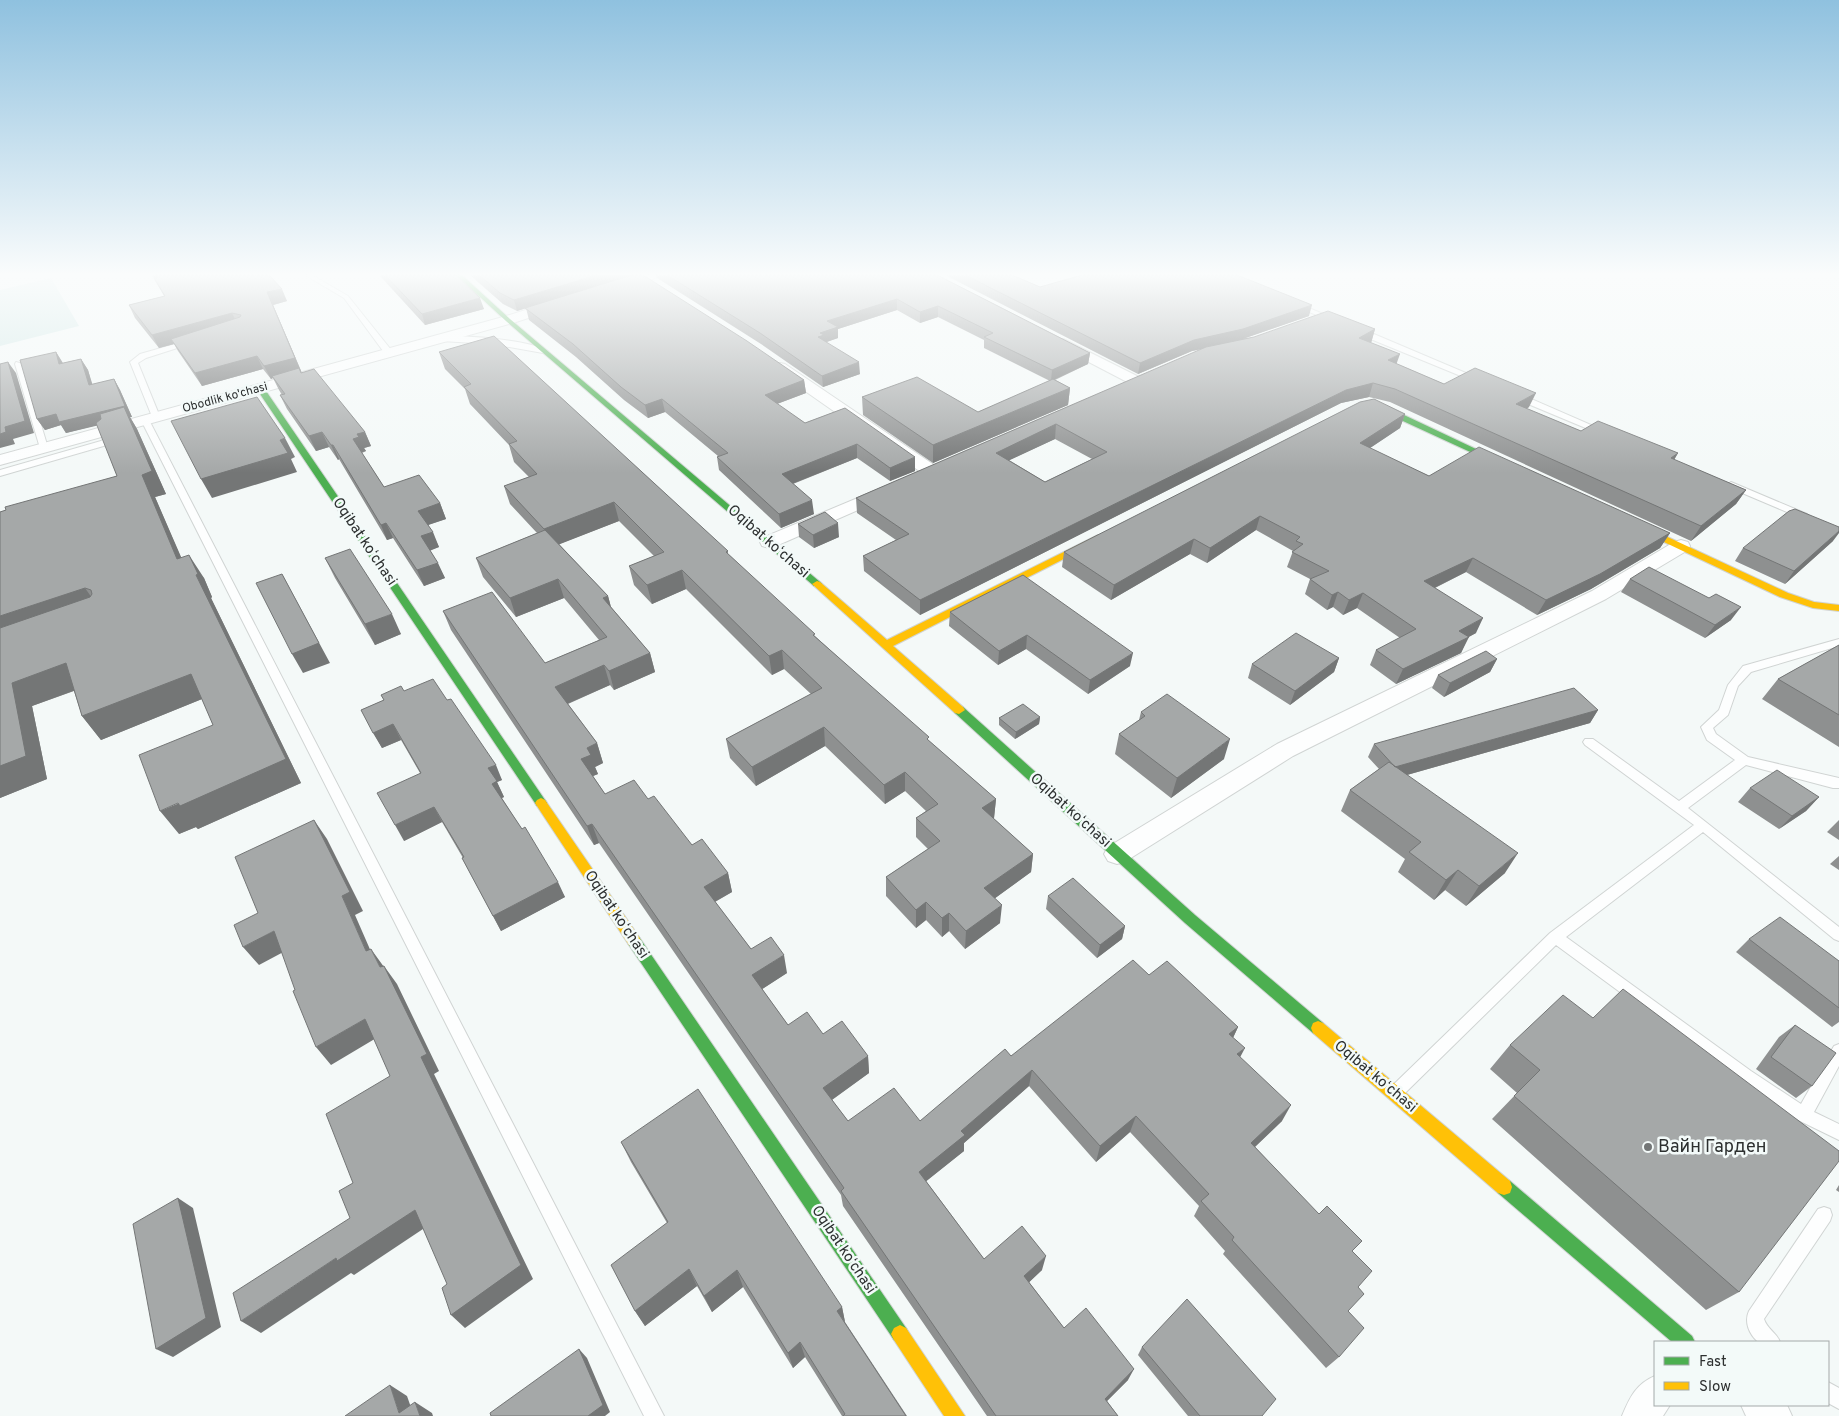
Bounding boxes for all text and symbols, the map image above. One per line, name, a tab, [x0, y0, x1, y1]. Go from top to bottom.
street label: Obodlik ko'chasi	[181, 379, 269, 417]
street label: Oqibat koʻchasi	[327, 494, 401, 590]
street label: Oqibat koʻchasi	[723, 501, 813, 583]
street label: Oqibat koʻchasi	[1026, 770, 1114, 852]
street label: Oqibat koʻchasi	[579, 867, 653, 963]
street label: Oqibat koʻchasi	[1330, 1037, 1420, 1117]
place label: Вайн Гарден	[1658, 1136, 1766, 1159]
marker: Вайн Гарден	[1642, 1141, 1654, 1153]
street label: Oqibat koʻchasi	[806, 1202, 880, 1298]
legend	[1654, 1341, 1829, 1406]
text: Fast	[1699, 1353, 1727, 1372]
text: Slow	[1699, 1378, 1731, 1397]

